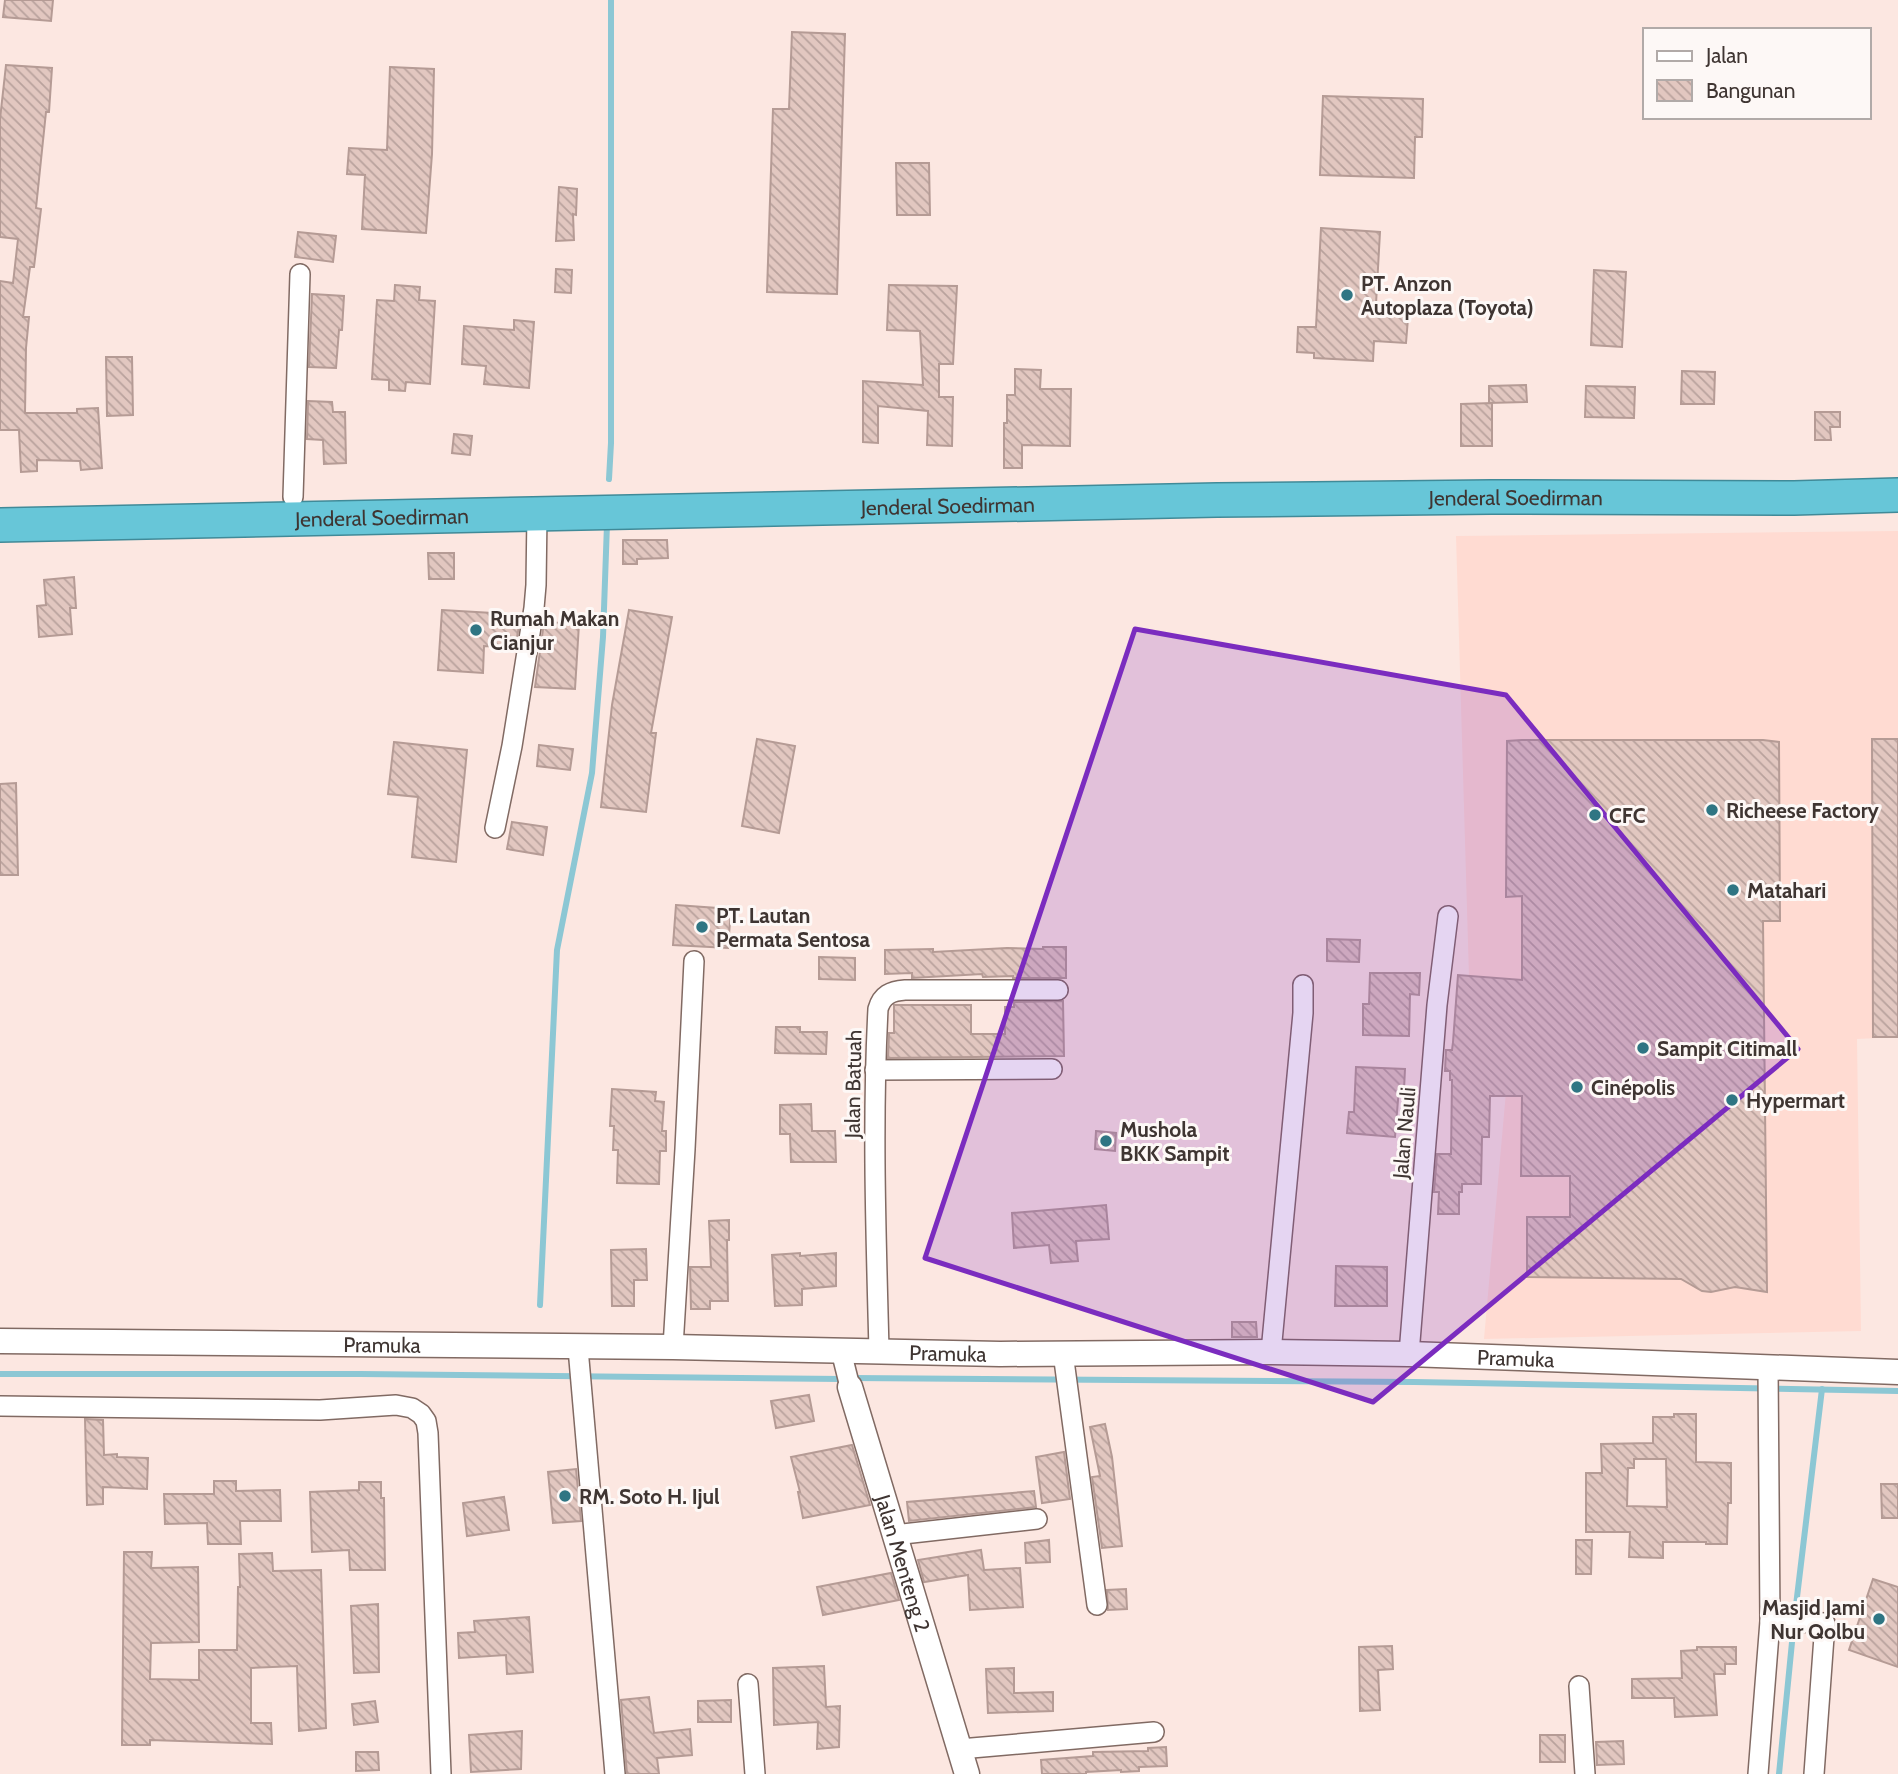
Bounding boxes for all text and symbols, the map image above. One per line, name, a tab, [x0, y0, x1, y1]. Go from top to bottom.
legend	[1643, 28, 1870, 119]
text: Jalan	[1705, 43, 1748, 68]
text: Bangunan	[1706, 78, 1795, 103]
place label: PT. Anzon Autoplaza (Toyota)	[1361, 271, 1534, 320]
marker: PT. Anzon Autoplaza (Toyota)	[1339, 287, 1355, 303]
street label: Jenderal Soedirman	[1428, 484, 1603, 510]
street label: Jenderal Soedirman	[860, 491, 1035, 520]
street label: Jenderal Soedirman	[294, 503, 469, 531]
place label: Rumah Makan Cianjur	[490, 606, 619, 655]
marker: Rumah Makan Cianjur	[468, 622, 484, 638]
place label: Richeese Factory	[1726, 798, 1880, 823]
marker: Richeese Factory	[1704, 802, 1720, 818]
place label: CFC	[1609, 803, 1646, 828]
marker: CFC	[1587, 807, 1603, 823]
place label: Matahari	[1747, 878, 1826, 903]
marker: Matahari	[1725, 882, 1741, 898]
place label: PT. Lautan Permata Sentosa	[716, 903, 870, 952]
marker: PT. Lautan Permata Sentosa	[694, 919, 710, 935]
street label: Jalan Batuah	[840, 1029, 866, 1140]
place label: Sampit Citimall	[1657, 1036, 1798, 1061]
marker: Sampit Citimall	[1635, 1040, 1651, 1056]
place label: Cinépolis	[1591, 1075, 1675, 1100]
marker: Cinépolis	[1569, 1079, 1585, 1095]
street label: Jalan Nauli	[1387, 1086, 1420, 1181]
place label: Hypermart	[1746, 1088, 1845, 1113]
marker: Hypermart	[1724, 1092, 1740, 1108]
place label: Mushola BKK Sampit	[1120, 1117, 1229, 1166]
marker: Mushola BKK Sampit	[1098, 1133, 1114, 1149]
street label: Pramuka	[343, 1332, 421, 1357]
street label: Pramuka	[909, 1340, 987, 1366]
street label: Pramuka	[1477, 1344, 1555, 1372]
place label: RM. Soto H. Ijul	[579, 1484, 720, 1509]
marker: RM. Soto H. Ijul	[557, 1488, 573, 1504]
street label: Jalan Menteng 2	[870, 1491, 936, 1635]
place label: Masjid Jami Nur Qolbu	[1762, 1595, 1865, 1644]
marker: Masjid Jami Nur Qolbu	[1871, 1611, 1887, 1627]

